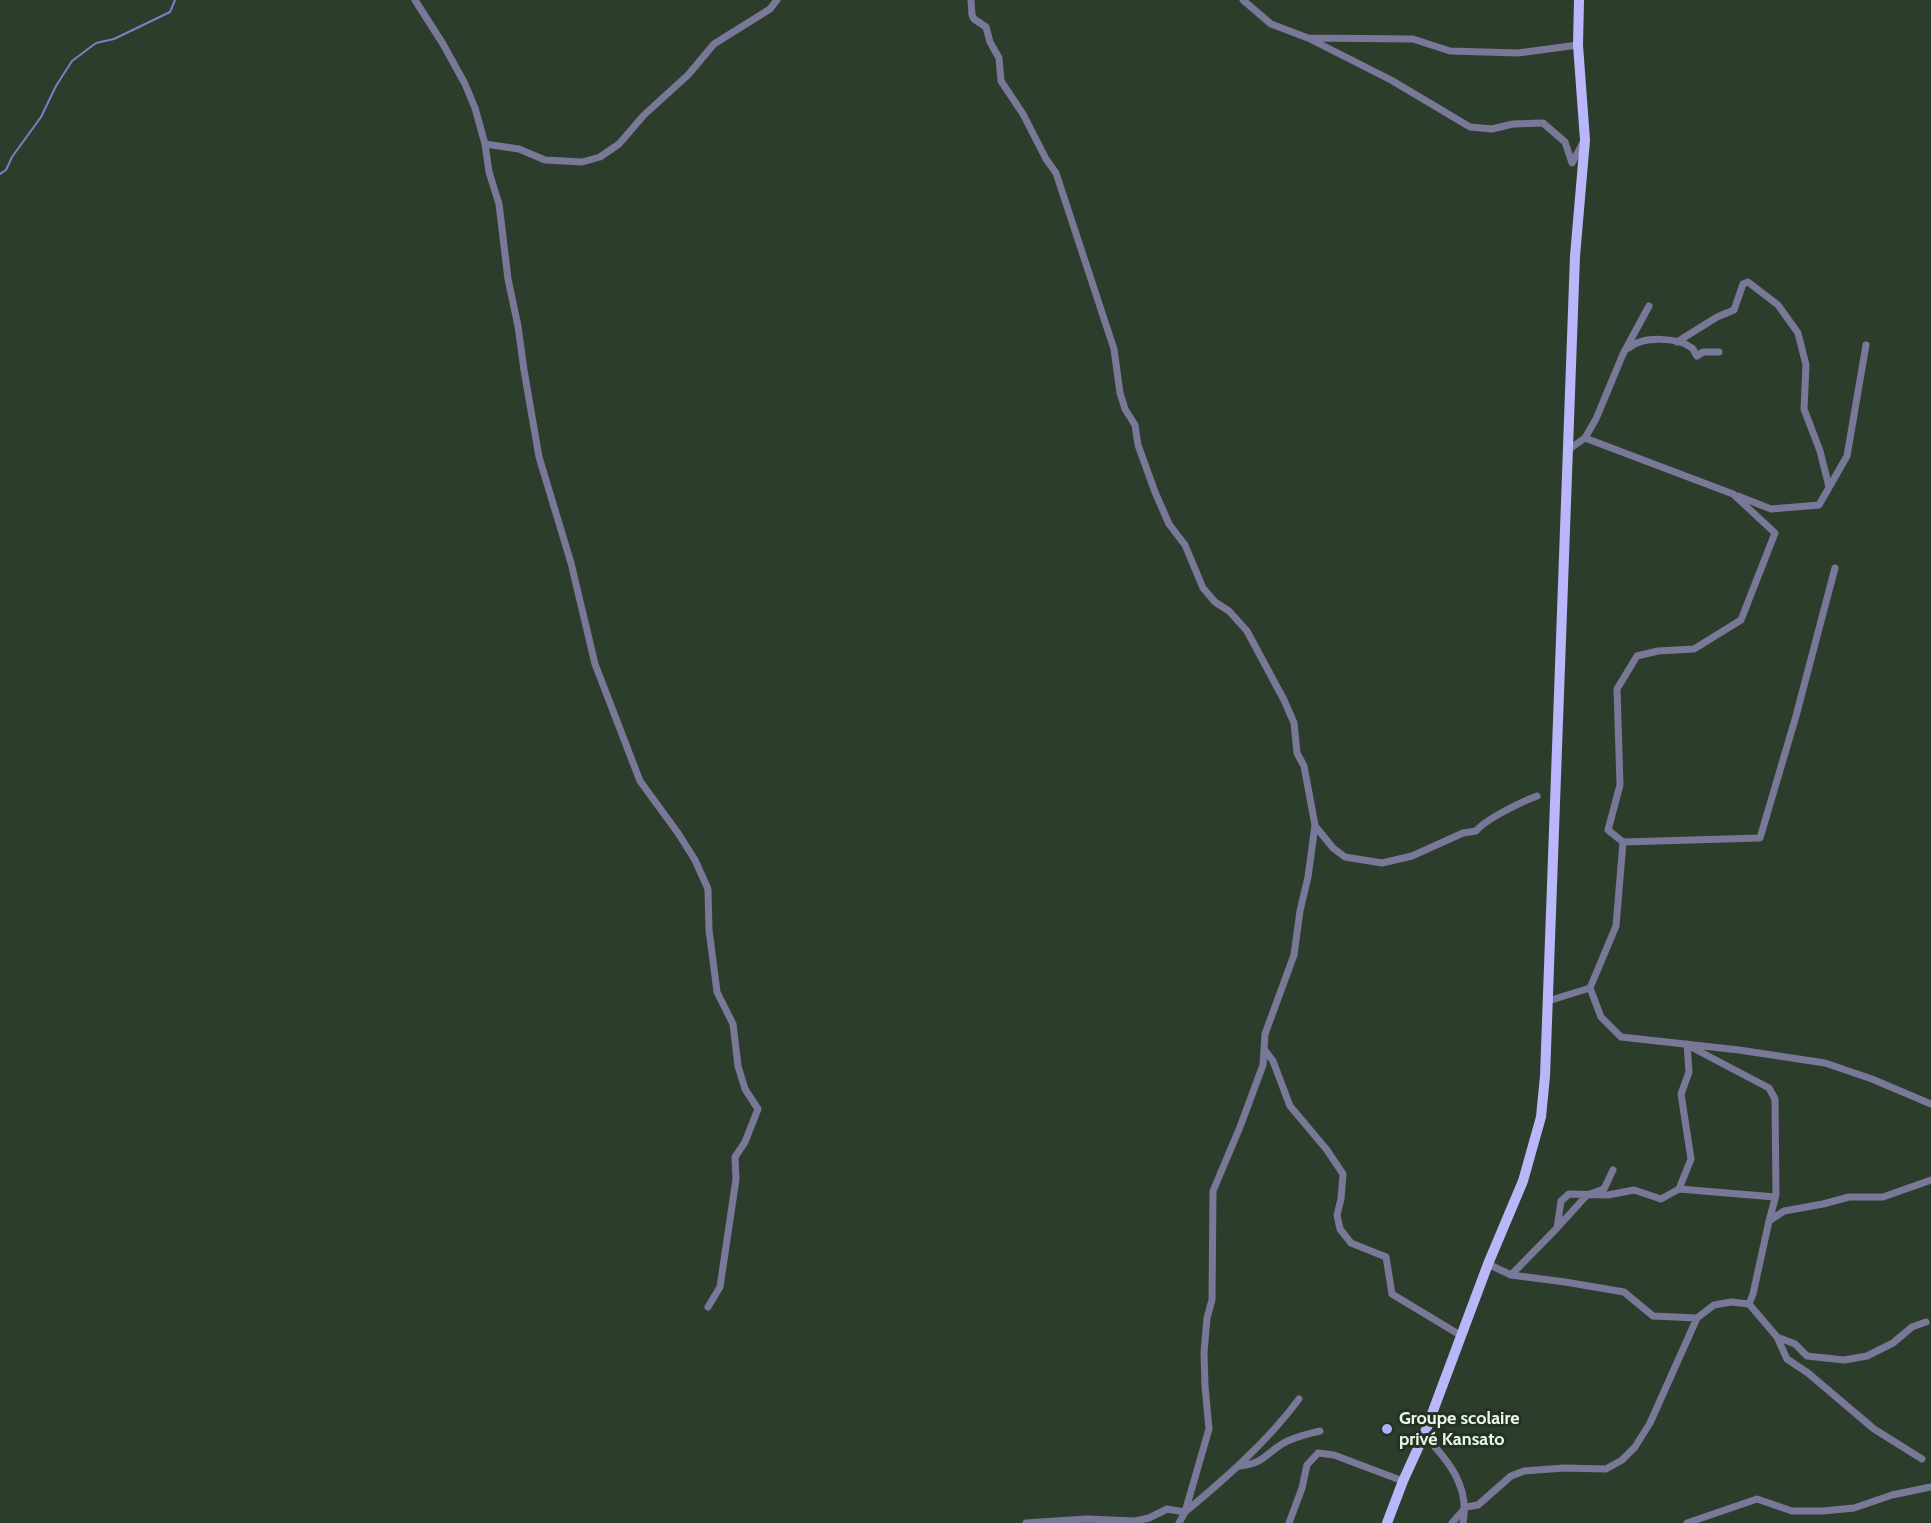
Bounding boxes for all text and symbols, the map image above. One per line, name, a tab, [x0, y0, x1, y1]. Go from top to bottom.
place label: Groupe scolaire privé Kansato	[1399, 1408, 1519, 1450]
marker: Groupe scolaire privé Kansato	[1380, 1422, 1394, 1436]

